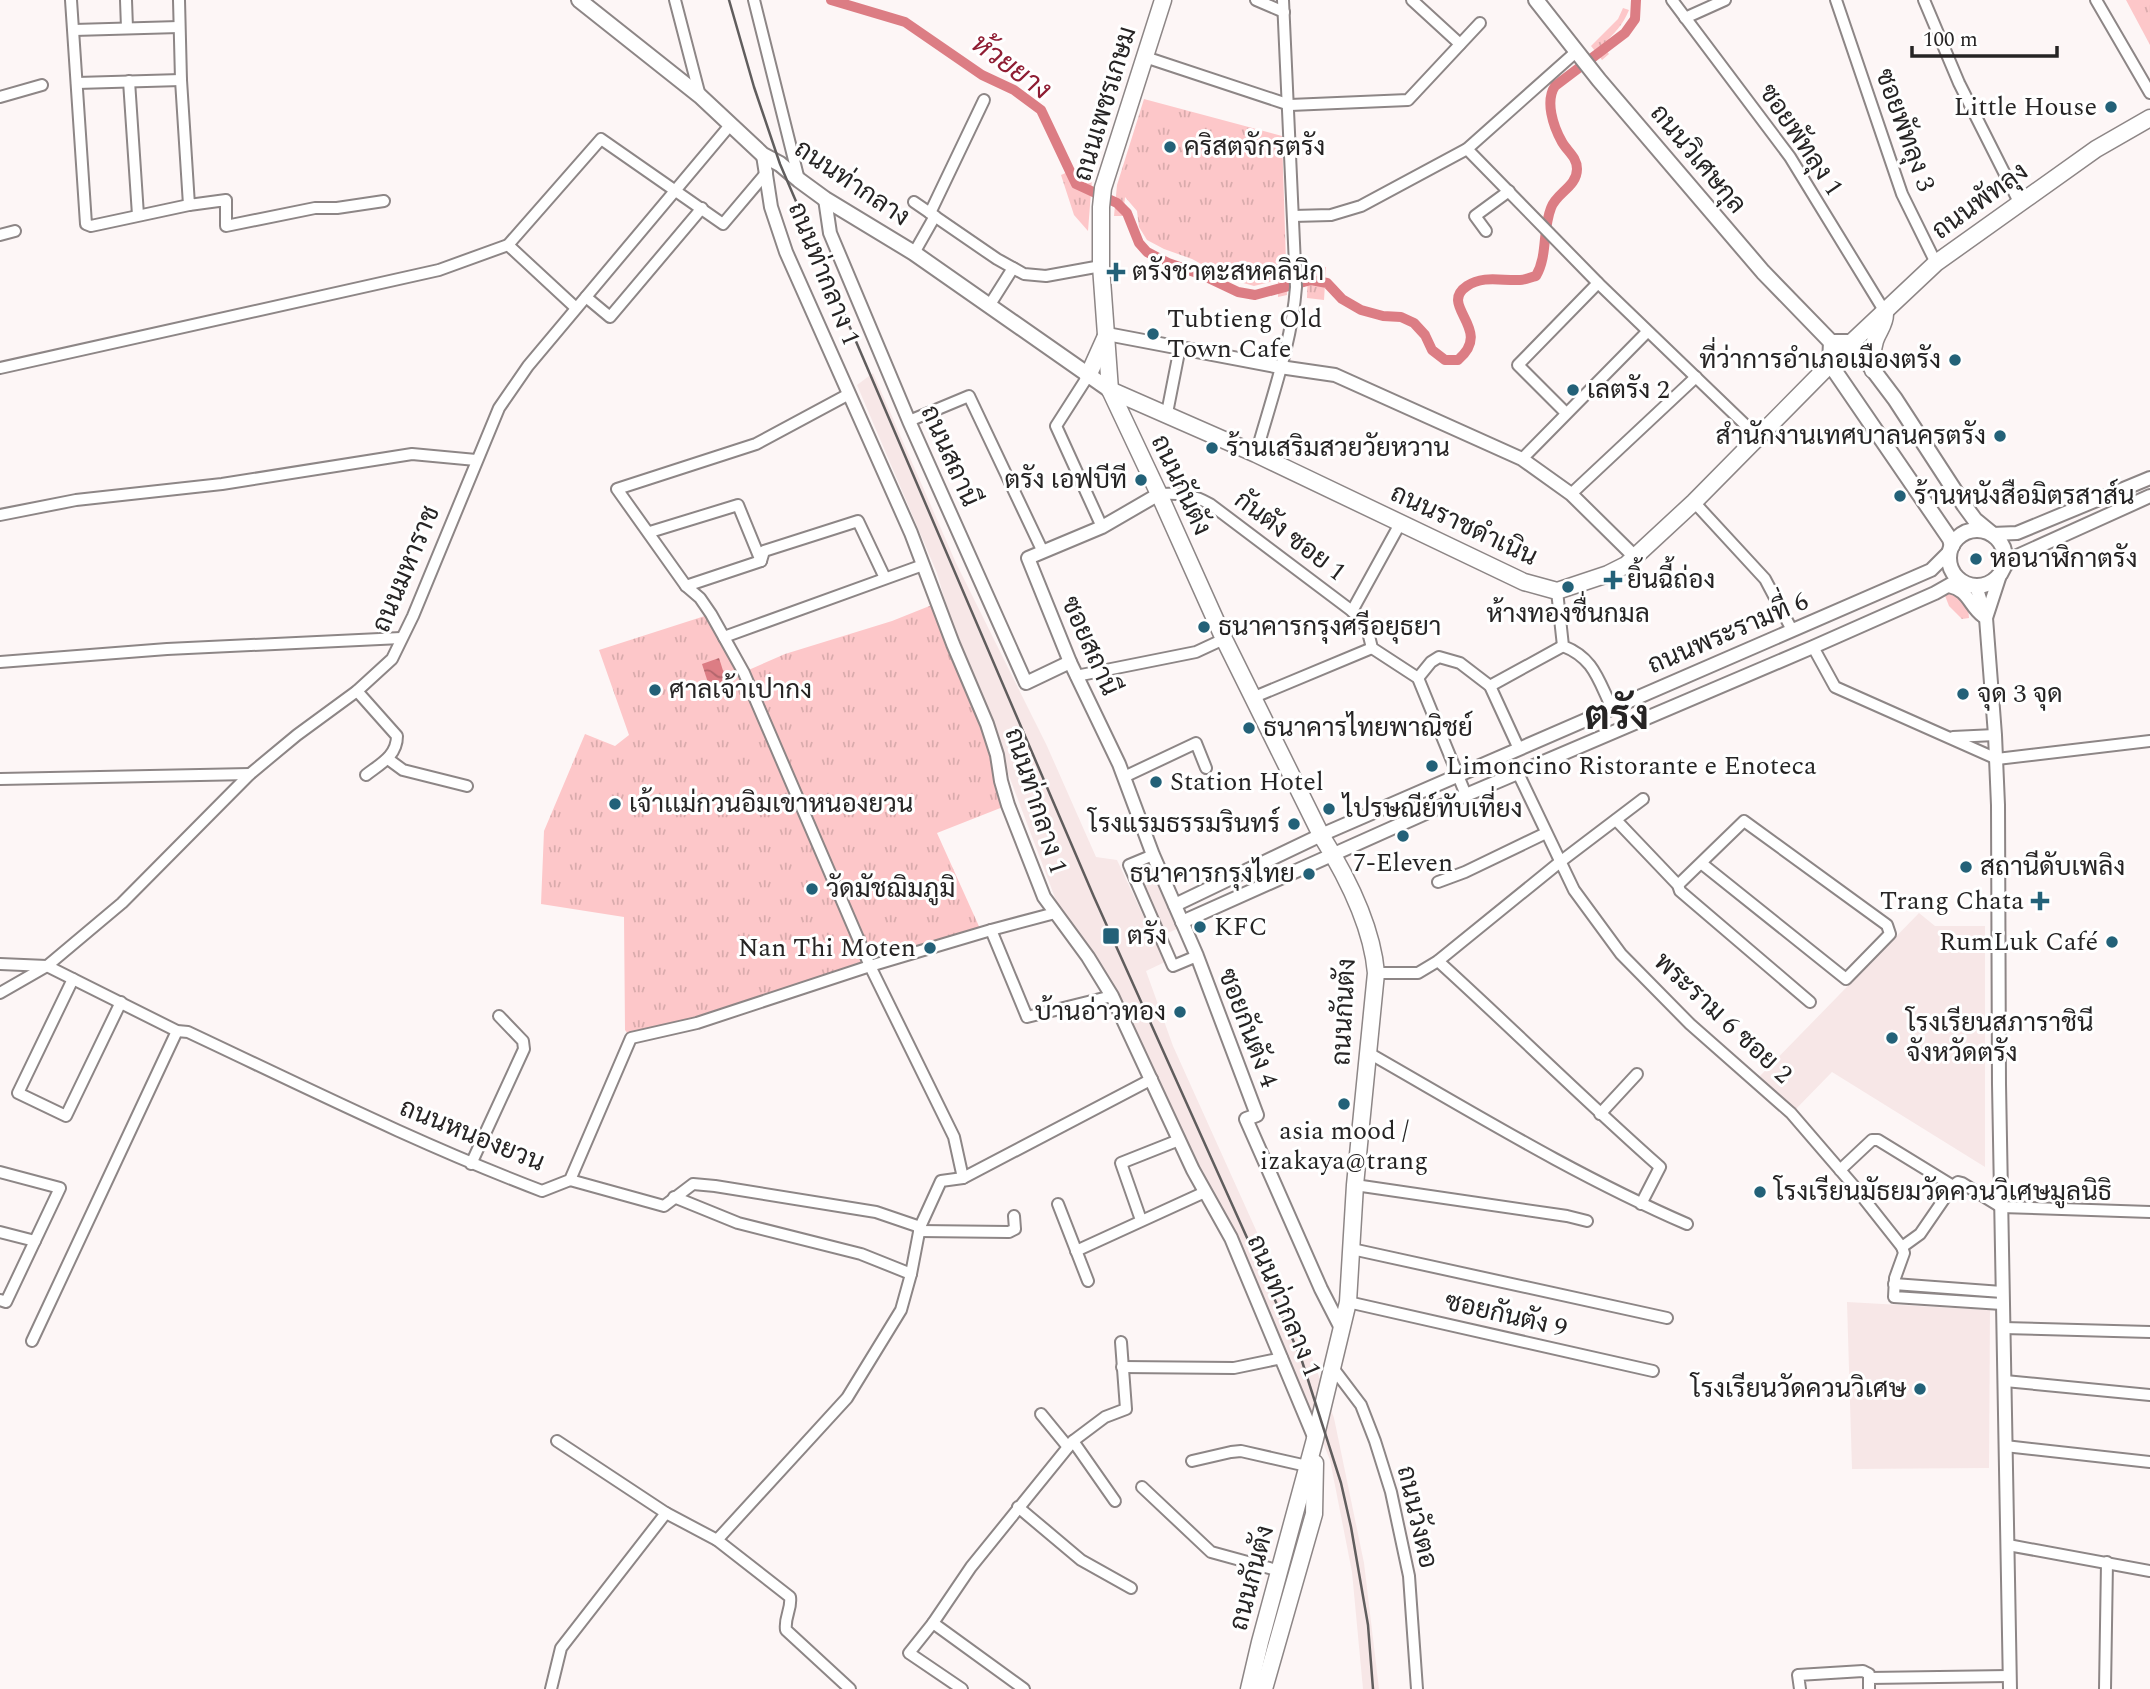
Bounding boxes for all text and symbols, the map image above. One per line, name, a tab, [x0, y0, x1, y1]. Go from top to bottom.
scale bar	[1912, 14, 2057, 58]
street label: ถนนเพชรเกษม	[1062, 22, 1148, 186]
water label: ห้วยยาง	[962, 23, 1060, 111]
text: 100 m	[1923, 24, 1978, 56]
street label: ซอยพัทลุง 3	[1864, 63, 1946, 197]
street label: ซอยพัทลุง 1	[1749, 76, 1853, 204]
place label: Little House	[1954, 87, 2097, 127]
street label: ถนนวิเศษกุล	[1640, 95, 1756, 223]
marker: Little House	[2103, 99, 2119, 115]
place label: คริสตจักรตรัง	[1184, 127, 1325, 167]
street label: ถนนท่ากลาง	[786, 129, 918, 237]
marker: คริสตจักรตรัง	[1162, 139, 1178, 155]
street label: ถนนพัทลุง	[1923, 152, 2037, 250]
street label: ถนนท่ากลาง 1	[777, 196, 871, 352]
place label: ตรังชาตะสหคลินิก	[1132, 252, 1324, 292]
marker: ตรังชาตะสหคลินิก	[1106, 262, 1126, 282]
place label: Tubtieng Old Town Cafe	[1167, 299, 1322, 369]
marker: Tubtieng Old Town Cafe	[1145, 326, 1161, 342]
place label: ที่ว่าการอำเภอเมืองตรัง	[1699, 337, 1941, 380]
marker: ที่ว่าการอำเภอเมืองตรัง	[1947, 352, 1963, 368]
place label: เลตรัง 2	[1587, 370, 1670, 410]
marker: เลตรัง 2	[1565, 382, 1581, 398]
street label: ถนนสถานี	[910, 399, 990, 513]
place label: สำนักงานเทศบาลนครตรัง	[1716, 416, 1986, 456]
street label: ถนนกันตัง	[1140, 428, 1222, 542]
place label: ร้านเสริมสวยวัยหวาน	[1226, 428, 1450, 468]
marker: สำนักงานเทศบาลนครตรัง	[1992, 428, 2008, 444]
marker: ร้านเสริมสวยวัยหวาน	[1204, 440, 1220, 456]
place label: ตรัง เอฟบีที	[1004, 460, 1127, 500]
marker: ตรัง เอฟบีที	[1133, 472, 1149, 488]
street label: ถนนราชดำเนิน	[1384, 473, 1544, 577]
place label: ร้านหนังสือมิตรสาส์น	[1914, 476, 2135, 516]
street label: กันตัง ซอย 1	[1226, 481, 1354, 591]
marker: ร้านหนังสือมิตรสาส์น	[1892, 488, 1908, 504]
street label: ถนนมหาราช	[361, 499, 451, 639]
place label: หอนาฬิกาตรัง	[1990, 539, 2137, 579]
marker: หอนาฬิกาตรัง	[1968, 551, 1984, 567]
place label: ยิ้นฉี้ถ่อง	[1627, 556, 1715, 600]
marker: ยิ้นฉี้ถ่อง	[1605, 572, 1621, 588]
street label: ถนนพระรามที่ 6	[1640, 578, 1815, 685]
marker: ห้างทองชื่นกมล	[1560, 579, 1576, 595]
street label: ซอยสถานี	[1050, 590, 1130, 702]
place label: ห้างทองชื่นกมล	[1486, 591, 1650, 634]
place label: ธนาคารกรุงศรีอยุธยา	[1218, 607, 1441, 647]
marker: ธนาคารกรุงศรีอยุธยา	[1196, 619, 1212, 635]
place label: ศาลเจ้าเปากง	[669, 670, 812, 710]
place label: จุด 3 จุด	[1977, 674, 2063, 714]
marker: ศาลเจ้าเปากง	[647, 682, 663, 698]
marker: จุด 3 จุด	[1955, 686, 1971, 702]
district label: ตรัง	[1585, 687, 1649, 748]
place label: ธนาคารไทยพาณิชย์	[1263, 708, 1473, 748]
marker: ธนาคารไทยพาณิชย์	[1241, 720, 1257, 736]
street label: ถนนท่ากลาง 1	[994, 723, 1078, 879]
place label: Limoncino Ristorante e Enoteca	[1446, 746, 1817, 786]
marker: Limoncino Ristorante e Enoteca	[1424, 758, 1440, 774]
place label: Station Hotel	[1170, 762, 1324, 802]
marker: Station Hotel	[1148, 774, 1164, 790]
place label: เจ้าเเม่กวนอิมเขาหนองยวน	[629, 784, 913, 824]
place label: ไปรษณีย์ทับเที่ยง	[1341, 786, 1523, 829]
marker: เจ้าเเม่กวนอิมเขาหนองยวน	[607, 796, 623, 812]
marker: ไปรษณีย์ทับเที่ยง	[1321, 801, 1337, 817]
place label: โรงแรมธรรมรินทร์	[1086, 804, 1280, 844]
marker: โรงแรมธรรมรินทร์	[1286, 816, 1302, 832]
marker: 7-Eleven	[1395, 828, 1411, 844]
place label: 7-Eleven	[1353, 843, 1453, 883]
place label: สถานีดับเพลิง	[1980, 847, 2125, 887]
place label: ธนาคารกรุงไทย	[1129, 854, 1295, 894]
marker: สถานีดับเพลิง	[1958, 859, 1974, 875]
marker: ธนาคารกรุงไทย	[1301, 866, 1317, 882]
place label: วัดมัชฌิมภูมิ	[826, 869, 955, 909]
marker: วัดมัชฌิมภูมิ	[804, 881, 820, 897]
place label: Trang Chata	[1880, 881, 2024, 921]
marker: Trang Chata	[2030, 891, 2050, 911]
place label: KFC	[1214, 907, 1268, 947]
place label: ตรัง	[1127, 916, 1167, 956]
marker: KFC	[1192, 919, 1208, 935]
place label: RumLuk Café	[1939, 922, 2098, 962]
marker: ตรัง	[1101, 926, 1121, 946]
place label: Nan Thi Moten	[738, 928, 916, 968]
marker: RumLuk Café	[2104, 934, 2120, 950]
marker: Nan Thi Moten	[922, 940, 938, 956]
street label: พระราม 6 ซอย 2	[1644, 943, 1802, 1093]
street label: ถนนกันตัง	[1321, 957, 1367, 1067]
street label: ซอยกันตัง 4	[1207, 963, 1289, 1093]
place label: บ้านอ่าวทอง	[1035, 992, 1166, 1032]
place label: โรงเรียนสภาราชินี จังหวัดตรัง	[1904, 1003, 2094, 1073]
marker: บ้านอ่าวทอง	[1172, 1004, 1188, 1020]
marker: โรงเรียนสภาราชินี จังหวัดตรัง	[1884, 1030, 1900, 1046]
street label: ถนนหนองยวน	[394, 1088, 550, 1182]
marker: asia mood / izakaya@trang	[1336, 1096, 1352, 1112]
place label: asia mood / izakaya@trang	[1260, 1111, 1428, 1181]
place label: โรงเรียนมัธยมวัดควนวิเศษมูลนิธิ	[1772, 1172, 2112, 1212]
marker: โรงเรียนมัธยมวัดควนวิเศษมูลนิธิ	[1752, 1184, 1768, 1200]
street label: ถนนท่ากลาง 1	[1236, 1228, 1332, 1384]
street label: ซอยกันตัง 9	[1441, 1281, 1571, 1349]
place label: โรงเรียนวัดควนวิเศษ	[1689, 1369, 1906, 1409]
marker: โรงเรียนวัดควนวิเศษ	[1912, 1381, 1928, 1397]
street label: ถนนวังตอ	[1386, 1462, 1448, 1572]
street label: ถนนกันตัง	[1219, 1521, 1285, 1635]

